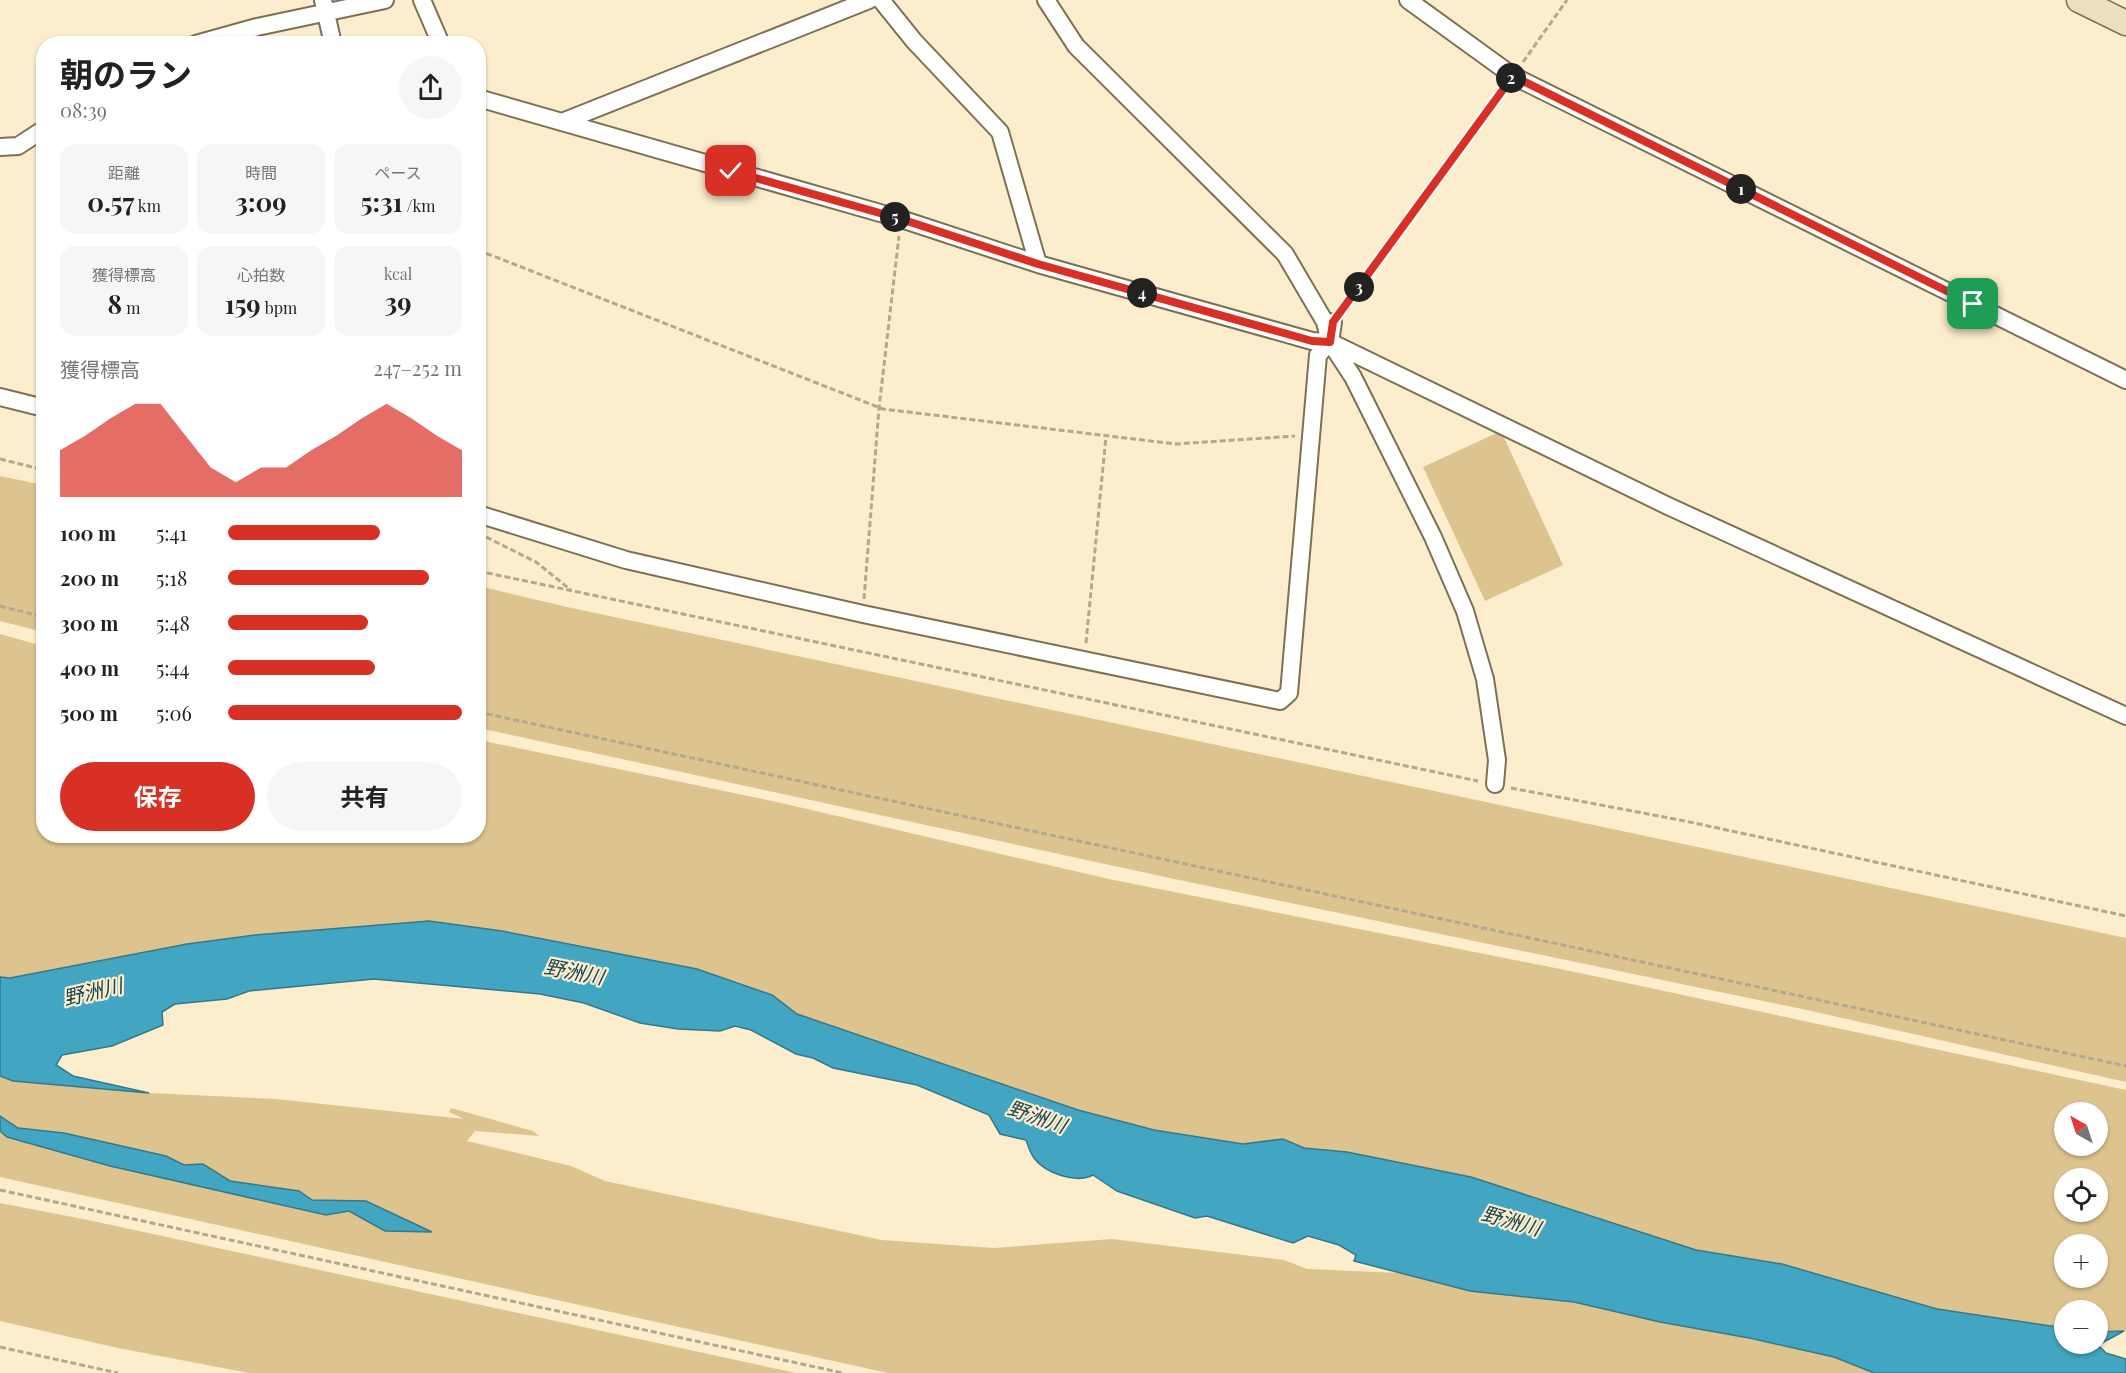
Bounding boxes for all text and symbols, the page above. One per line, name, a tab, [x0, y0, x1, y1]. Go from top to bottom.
text: 朝のラン	[60, 51, 192, 95]
button: share	[399, 56, 462, 119]
pin: 2	[1496, 63, 1526, 93]
text: 2	[1507, 67, 1515, 88]
text: 08:39	[60, 96, 107, 123]
pin	[705, 145, 756, 196]
icon: check	[714, 154, 747, 187]
text: 距離	[108, 162, 140, 183]
text: 時間	[245, 162, 277, 183]
text: ペース	[374, 162, 422, 183]
pin: 1	[1726, 174, 1756, 204]
text: 1	[1738, 178, 1744, 199]
text: 0.57	[87, 184, 134, 219]
text: 3:09	[235, 184, 287, 219]
text: 5:31	[360, 184, 403, 219]
text: km	[134, 195, 161, 216]
text: /km	[403, 195, 436, 216]
pin: 5	[880, 202, 910, 232]
text: 5	[891, 206, 899, 227]
text: kcal	[384, 263, 412, 284]
text: 獲得標高	[92, 264, 156, 285]
text: 心拍数	[237, 264, 285, 285]
pin: 3	[1344, 272, 1374, 302]
text: 3	[1355, 276, 1363, 297]
pin: 4	[1127, 278, 1157, 308]
pin	[1947, 278, 1998, 329]
text: 4	[1138, 282, 1146, 303]
text: 39	[384, 284, 412, 319]
text: 8	[108, 286, 122, 321]
text: 159	[225, 286, 261, 321]
icon: arrive	[1956, 287, 1989, 320]
text: m	[122, 297, 140, 318]
text: bpm	[261, 297, 297, 318]
text: 247–252 m	[373, 354, 462, 381]
text: 獲得標高	[60, 355, 140, 382]
text: 100 m	[60, 519, 116, 546]
text: 5:41	[156, 519, 187, 546]
text: 200 m	[60, 564, 119, 591]
text: 5:18	[156, 564, 187, 591]
text: 300 m	[60, 609, 118, 636]
text: 5:48	[156, 609, 190, 636]
text: 400 m	[60, 654, 119, 681]
text: 5:44	[156, 654, 189, 681]
text: 500 m	[60, 699, 118, 726]
text: 5:06	[156, 699, 192, 726]
button: 保存	[60, 762, 255, 831]
button: 共有	[267, 762, 462, 831]
water label: 野洲川	[542, 952, 608, 990]
water label: 野洲川	[60, 970, 127, 1010]
water label: 野洲川	[1005, 1093, 1072, 1139]
north arrow	[2054, 1102, 2108, 1156]
map controls	[2054, 1102, 2108, 1354]
button: locate	[2054, 1168, 2108, 1222]
water label: 野洲川	[1479, 1198, 1546, 1241]
button: +	[2054, 1234, 2108, 1288]
button: −	[2054, 1300, 2108, 1354]

